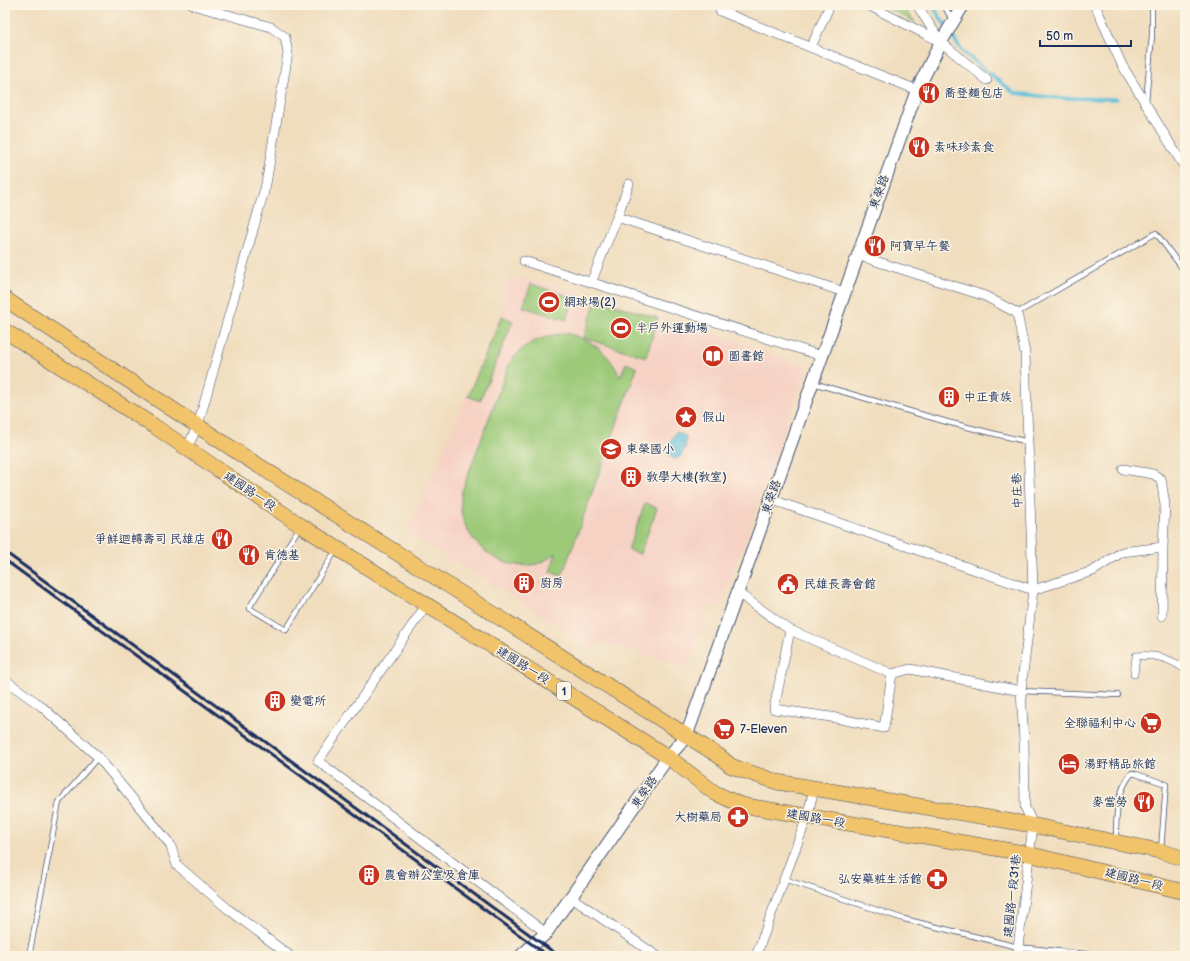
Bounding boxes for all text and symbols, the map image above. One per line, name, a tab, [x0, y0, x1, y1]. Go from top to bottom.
scale bar	[1040, 22, 1131, 48]
text: 50 m	[1046, 29, 1073, 44]
restaurant icon: 喬登麵包店	[916, 80, 942, 106]
place label: 喬登麵包店	[944, 86, 1004, 101]
restaurant icon: 素味珍素食	[906, 134, 932, 160]
place label: 素味珍素食	[934, 140, 994, 155]
street label: 東榮路	[866, 173, 893, 212]
restaurant icon: 阿寶早午餐	[862, 233, 888, 259]
place label: 阿寶早午餐	[890, 239, 950, 254]
sports icon: 網球場(2)	[536, 289, 562, 315]
place label: 網球場(2)	[564, 295, 616, 310]
sports icon: 半戶外運動場	[608, 315, 634, 341]
place label: 半戶外運動場	[636, 321, 708, 336]
library icon: 圖書館	[700, 343, 726, 369]
place label: 圖書館	[728, 349, 764, 364]
building icon: 中正貴族	[936, 384, 962, 410]
place label: 中正貴族	[964, 390, 1012, 405]
place icon: 假山	[673, 404, 699, 430]
place label: 假山	[702, 410, 726, 425]
school or university icon: 東榮國小	[598, 436, 624, 462]
place label: 東榮國小	[626, 442, 674, 457]
building icon: 教學大樓(教室)	[618, 464, 644, 490]
street label: 建國路一段	[221, 468, 279, 514]
place label: 教學大樓(教室)	[646, 470, 727, 485]
street label: 中庄巷	[1009, 473, 1026, 509]
street label: 東榮路	[759, 478, 784, 517]
restaurant icon: 爭鮮迴轉壽司 民雄店	[209, 526, 235, 552]
place label: 爭鮮迴轉壽司 民雄店	[95, 532, 206, 547]
restaurant icon: 肯德基	[236, 542, 262, 568]
place label: 肯德基	[264, 548, 300, 563]
building icon: 廚房	[511, 570, 537, 596]
public building icon: 民雄長壽會館	[775, 571, 801, 597]
place label: 廚房	[540, 576, 564, 591]
place label: 民雄長壽會館	[804, 577, 876, 592]
street label: 建國路一段	[493, 643, 552, 688]
road number: 1	[557, 682, 571, 700]
building icon: 變電所	[262, 688, 288, 714]
place label: 變電所	[290, 694, 327, 709]
supermarket icon: 全聯福利中心	[1138, 710, 1164, 736]
supermarket icon: 7-Eleven	[711, 716, 737, 742]
place label: 全聯福利中心	[1064, 716, 1136, 731]
place label: 7-Eleven	[740, 722, 788, 737]
hotel icon: 湯野精品旅館	[1056, 751, 1082, 777]
place label: 湯野精品旅館	[1084, 757, 1156, 772]
street label: 東榮路	[628, 773, 661, 811]
restaurant icon: 麥當勞	[1131, 789, 1157, 815]
place label: 麥當勞	[1092, 795, 1128, 810]
pharmacy icon: 大樹藥局	[725, 804, 751, 830]
street label: 建國路一段	[785, 806, 847, 831]
place label: 大樹藥局	[674, 810, 722, 825]
street label: 建國路一段31巷	[1001, 853, 1024, 939]
building icon: 農會辦公室及倉庫	[356, 862, 382, 888]
street label: 建國路一段	[1103, 865, 1165, 894]
pharmacy icon: 弘安藥粧生活館	[924, 866, 950, 892]
place label: 農會辦公室及倉庫	[384, 868, 480, 883]
place label: 弘安藥粧生活館	[838, 872, 922, 887]

